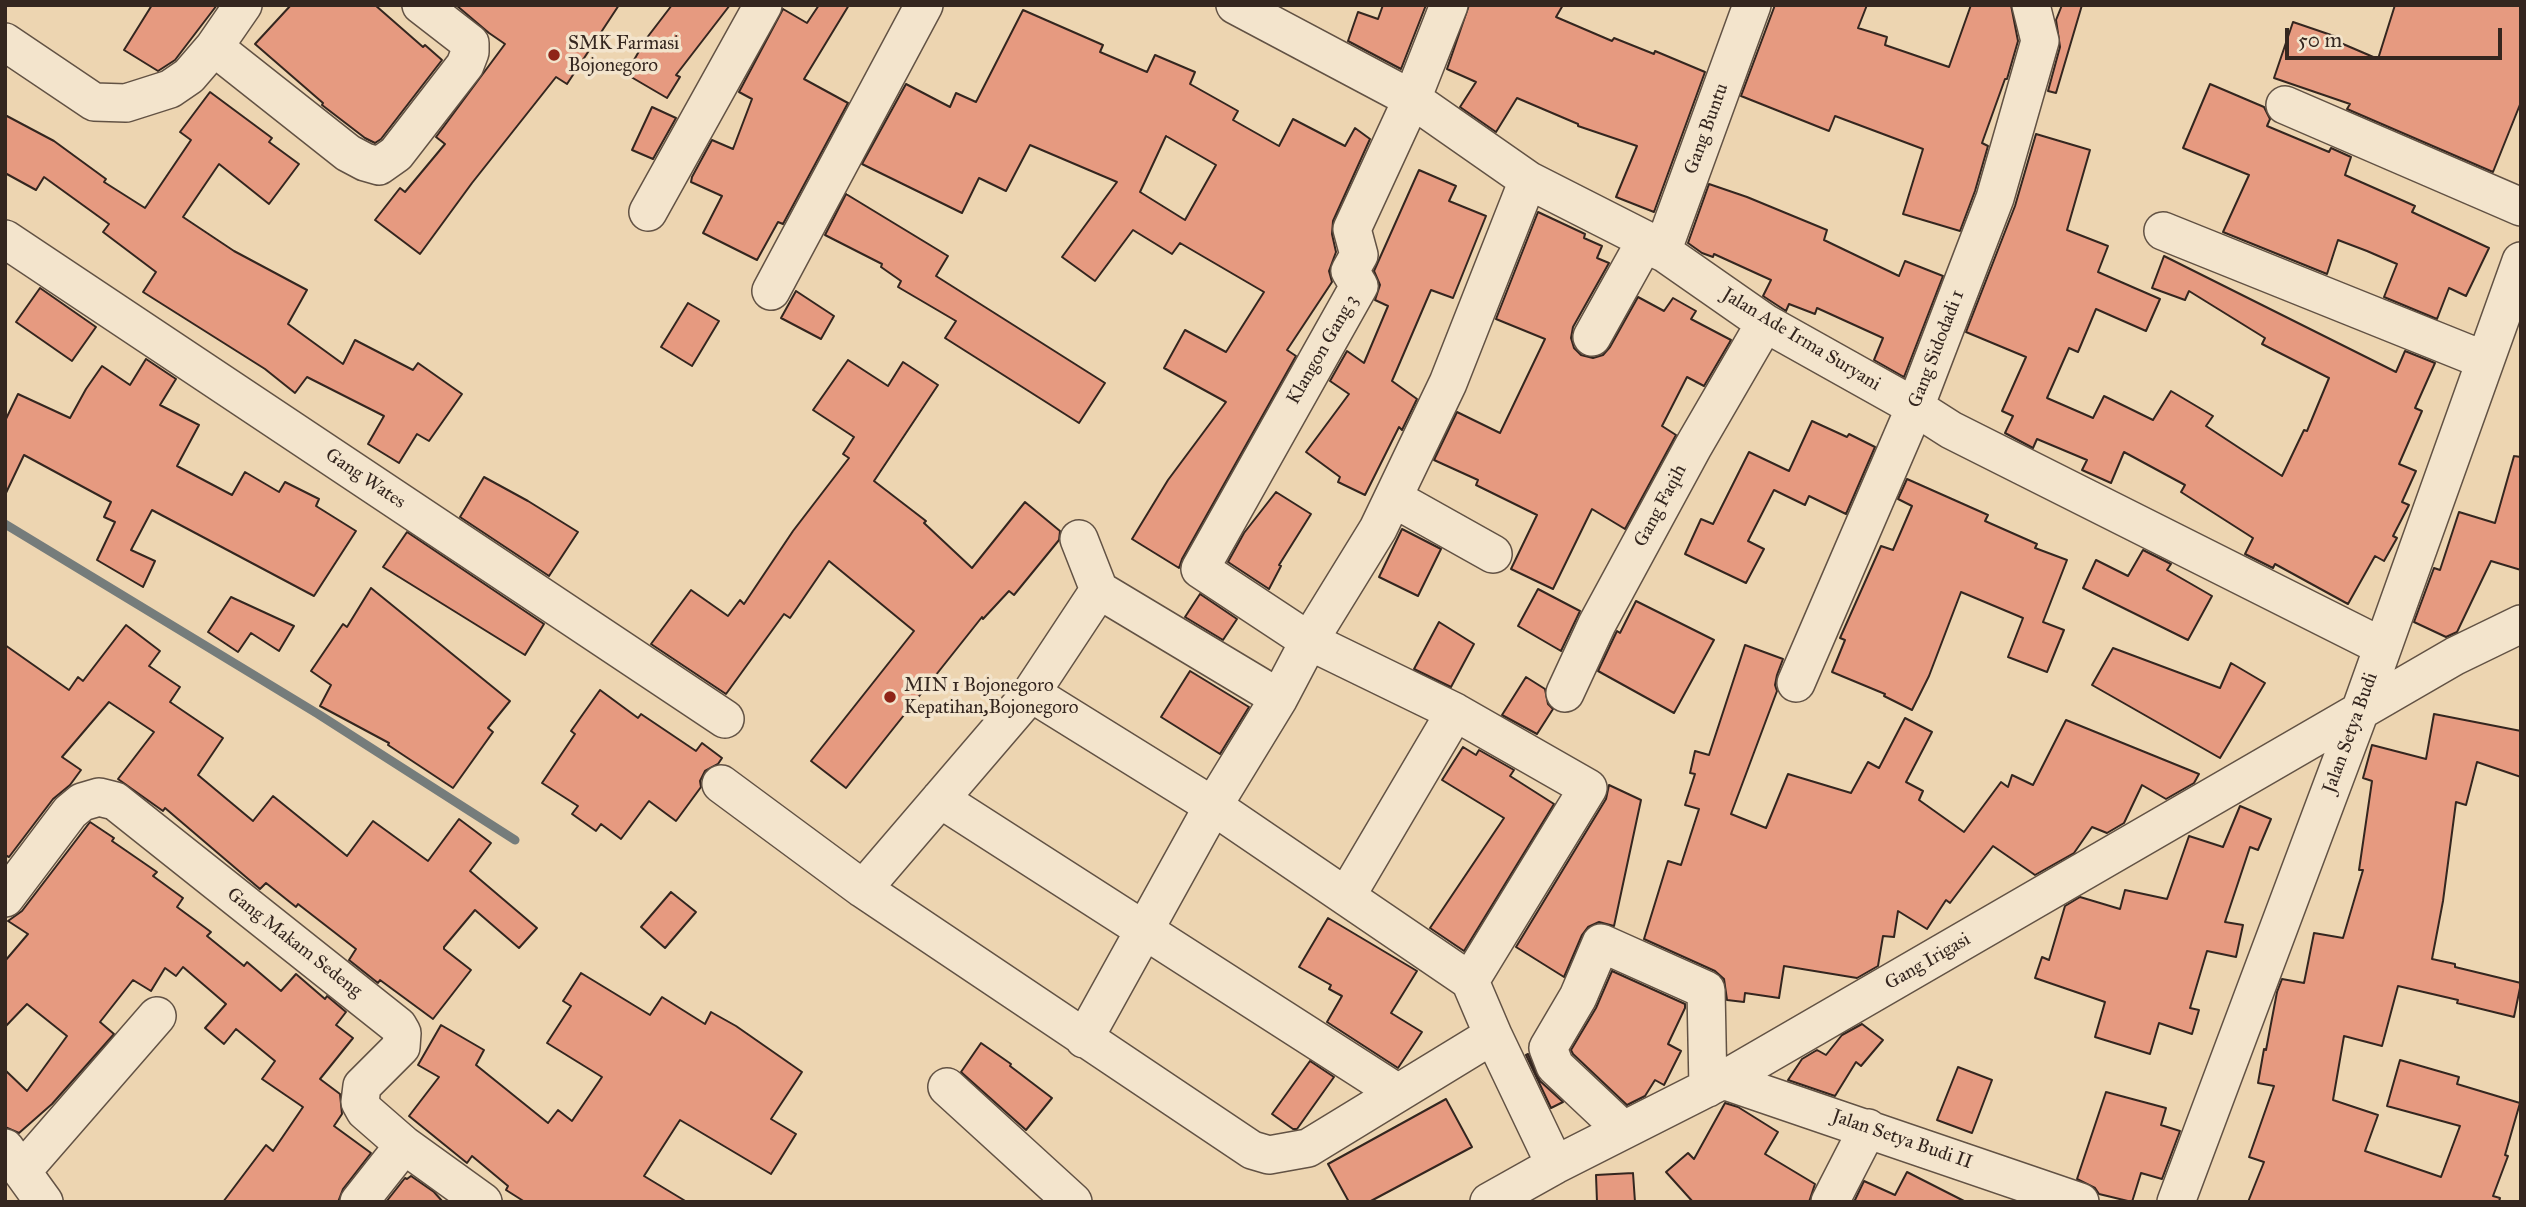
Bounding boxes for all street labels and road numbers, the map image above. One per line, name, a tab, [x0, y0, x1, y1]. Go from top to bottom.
street label: Gang Buntu	[1680, 81, 1734, 177]
street label: Jalan Ade Irma Suryani	[1718, 284, 1884, 396]
street label: Gang Sidodadi 1	[1904, 287, 1970, 411]
street label: Klangon Gang 3	[1282, 291, 1364, 409]
street label: Gang Wates	[321, 444, 409, 514]
street label: Gang Faqih	[1630, 461, 1692, 551]
street label: Jalan Setya Budi	[2319, 670, 2383, 796]
street label: Gang Makam Sedeng	[222, 883, 366, 1003]
street label: Gang Irigasi	[1881, 928, 1975, 996]
street label: Jalan Setya Budi II	[1829, 1105, 1975, 1175]

